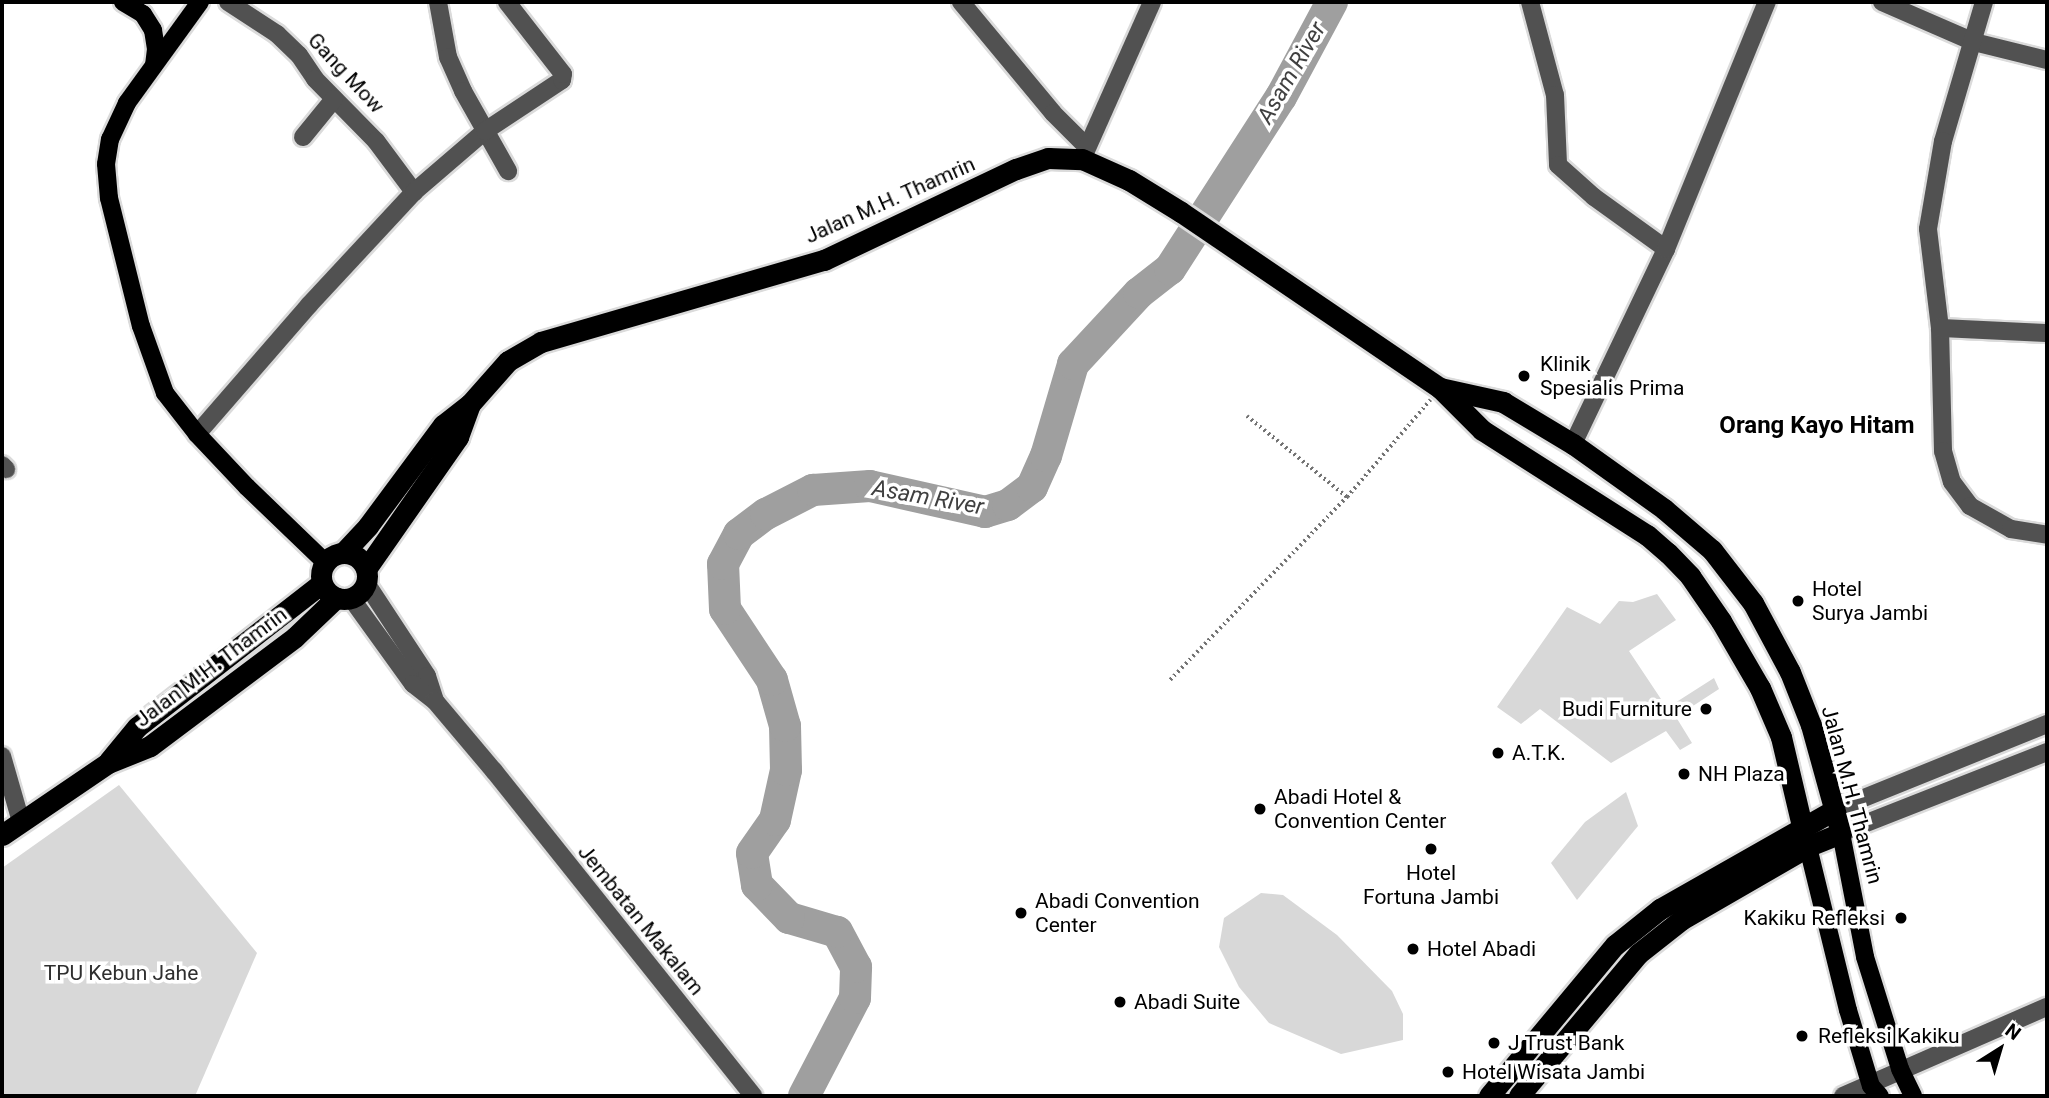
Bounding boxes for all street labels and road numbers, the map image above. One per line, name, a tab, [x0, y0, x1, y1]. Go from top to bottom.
street label: Gang Mow	[303, 28, 389, 118]
street label: Jalan M.H. Thamrin	[801, 151, 979, 249]
street label: Jalan M.H. Thamrin	[130, 602, 292, 732]
street label: Jalan M.H. Thamrin	[1816, 703, 1888, 887]
street label: Jembatan Makalam	[573, 840, 709, 1000]

